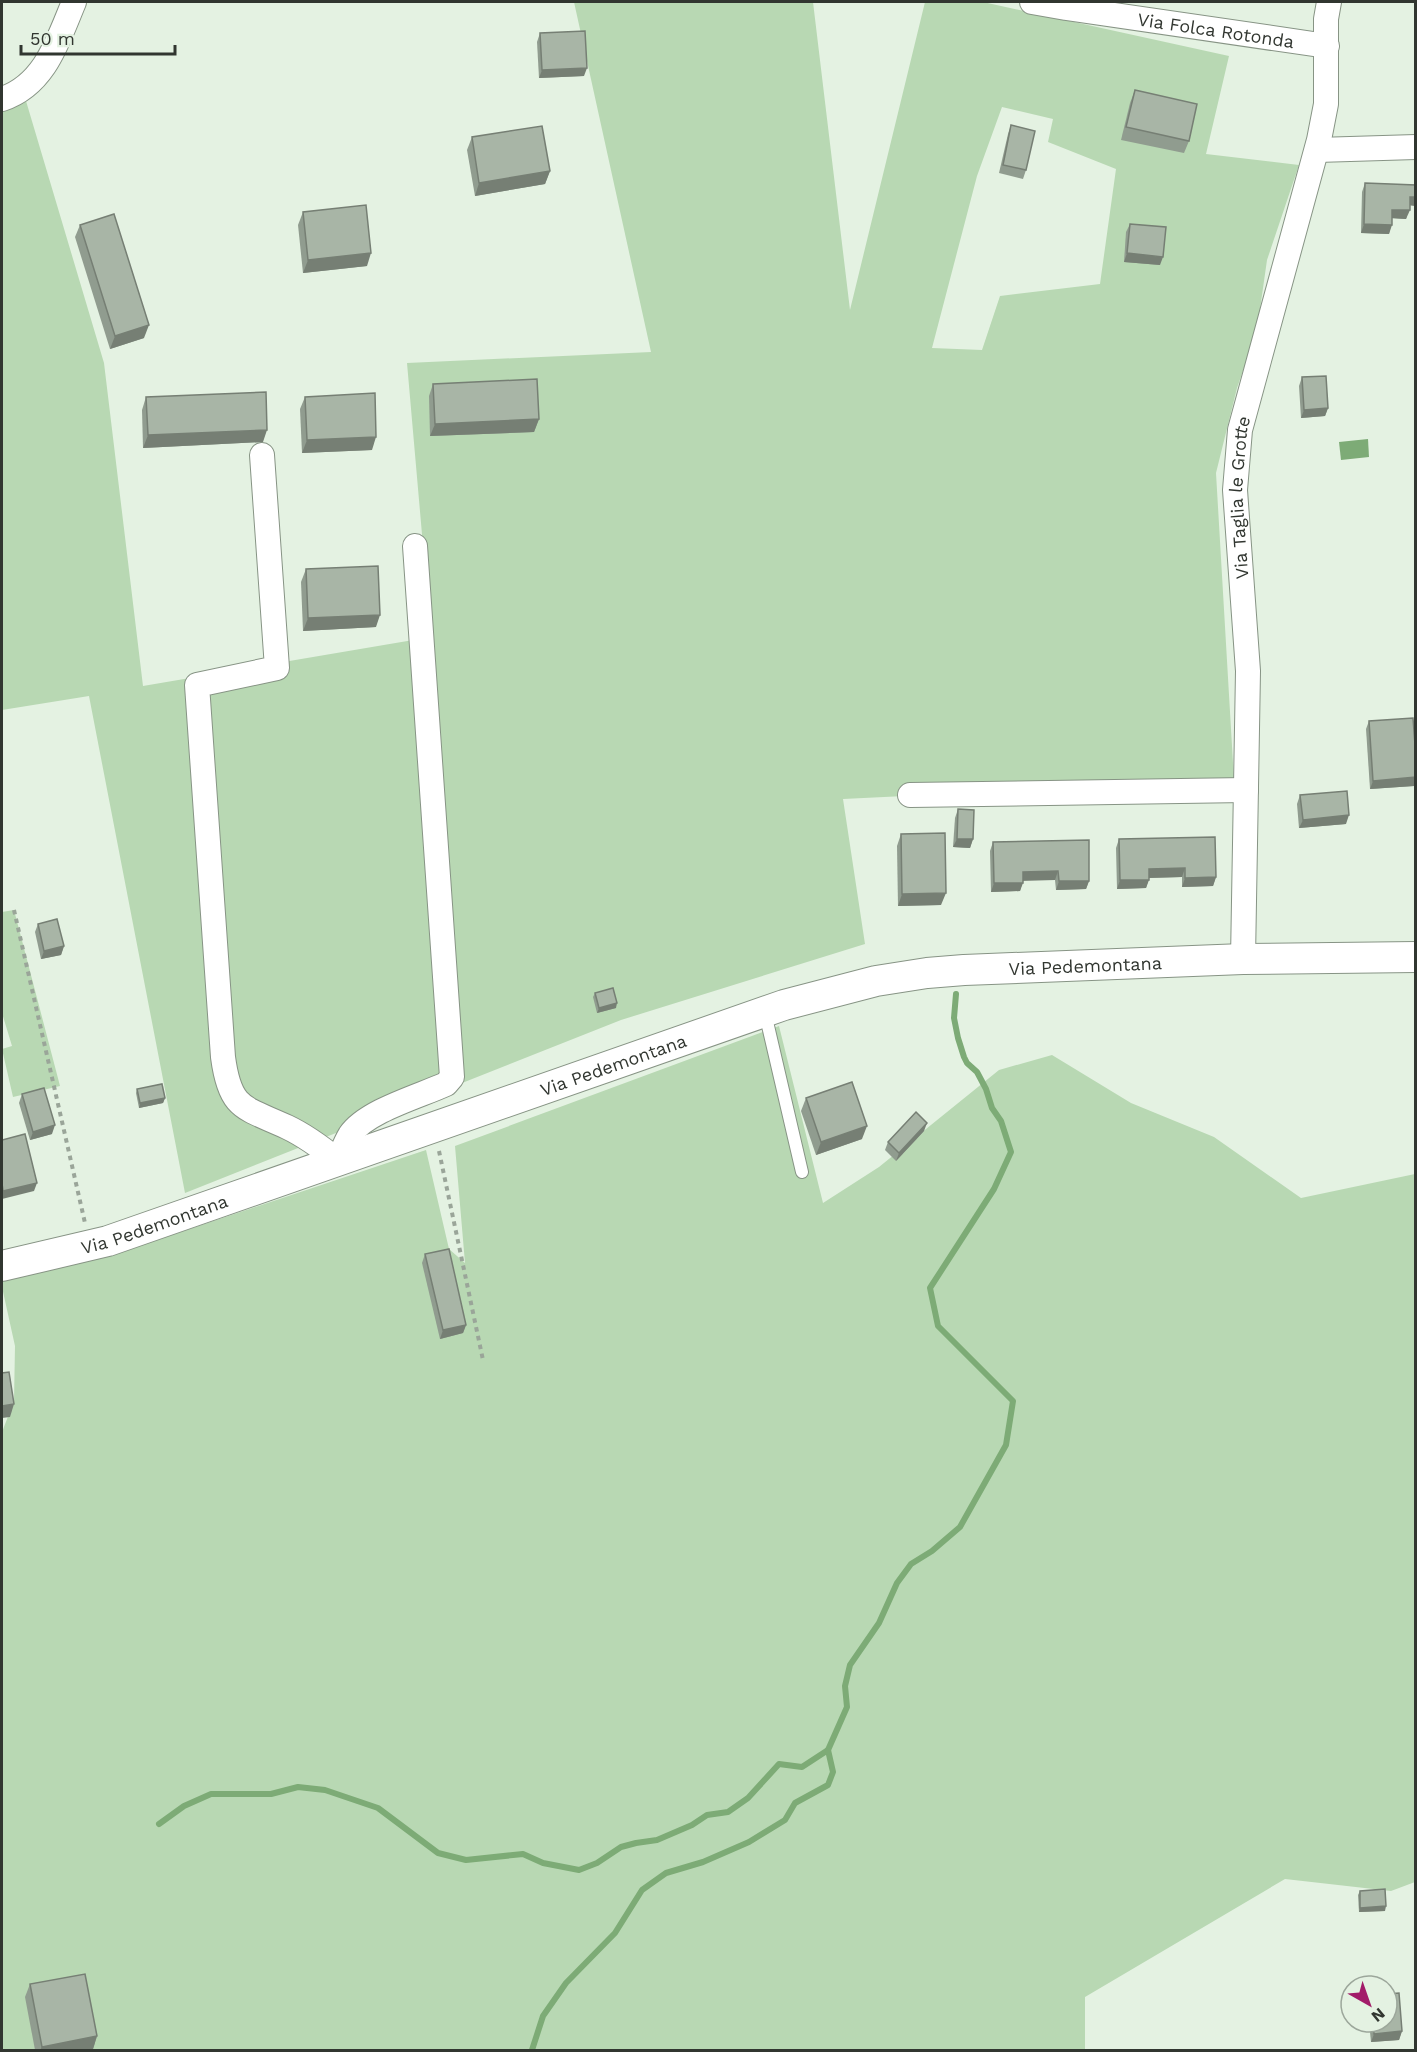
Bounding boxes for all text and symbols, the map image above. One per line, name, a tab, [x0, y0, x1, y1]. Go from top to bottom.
street label: Via Folca Rotonda	[1136, 8, 1296, 52]
scale bar	[21, 18, 176, 56]
text: 50 m	[30, 28, 75, 49]
street label: Via Taglia le Grotte	[1224, 413, 1254, 580]
street label: Via Pedemontana	[1008, 952, 1162, 979]
street label: Via Pedemontana	[537, 1029, 689, 1100]
street label: Via Pedemontana	[79, 1190, 230, 1258]
north arrow	[1339, 1974, 1399, 2034]
text: N	[1368, 2004, 1389, 2026]

